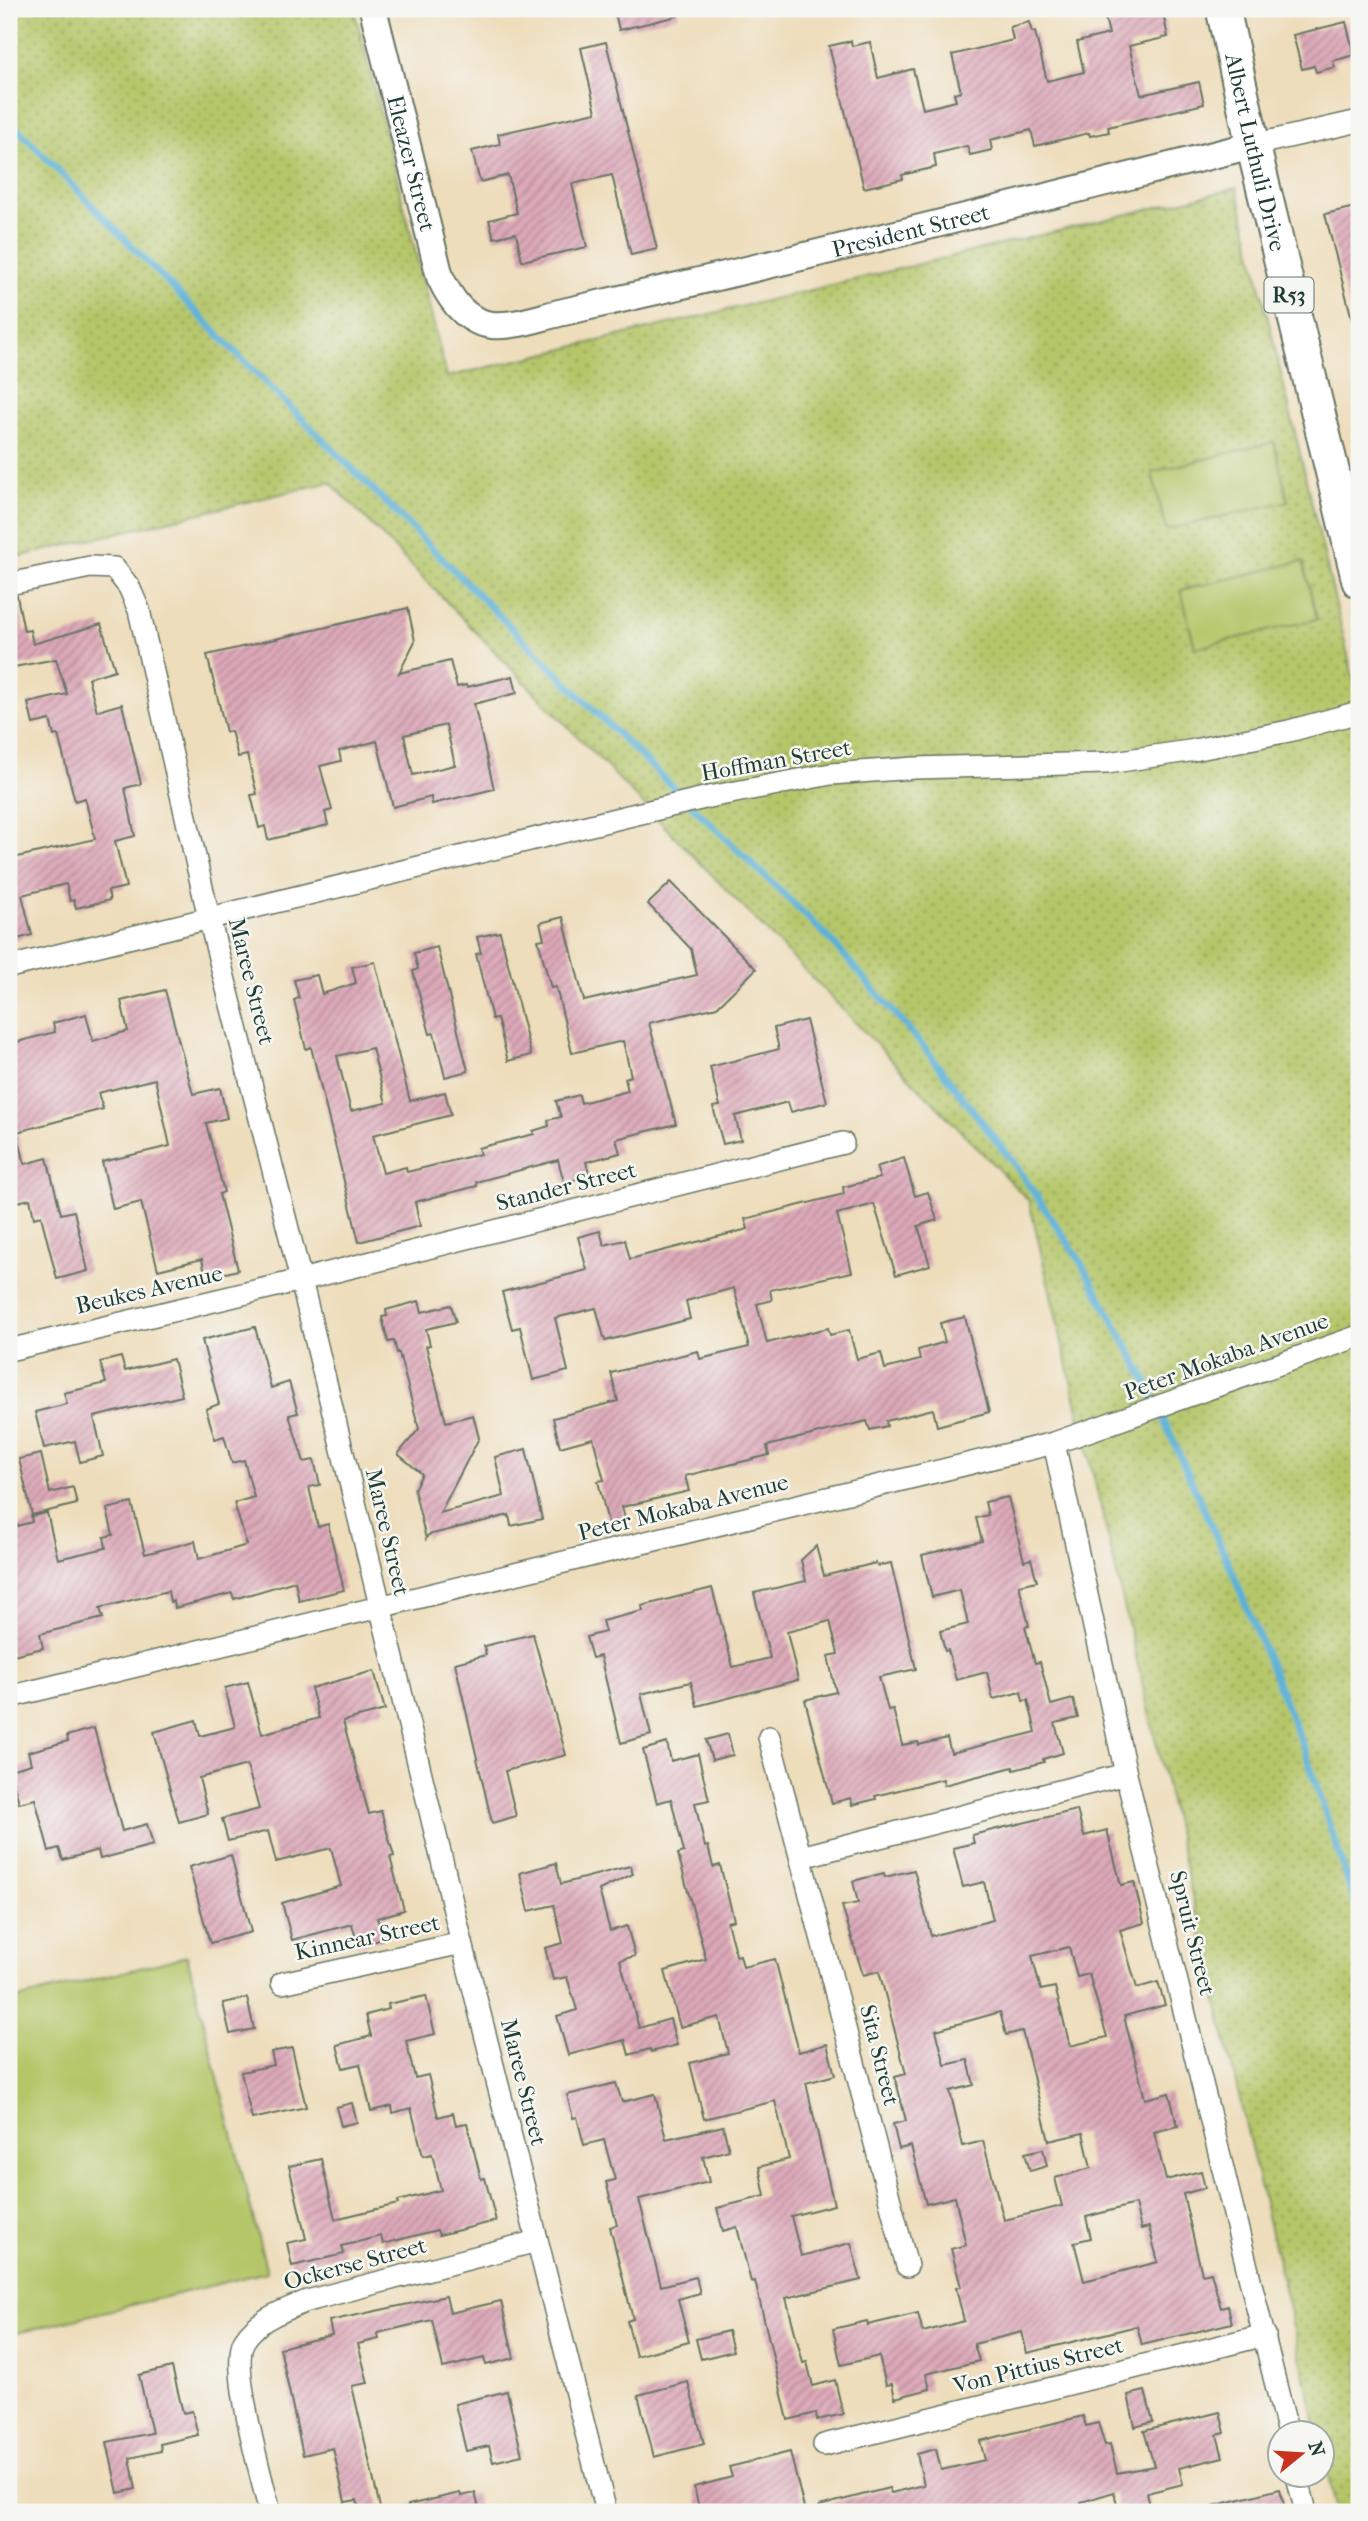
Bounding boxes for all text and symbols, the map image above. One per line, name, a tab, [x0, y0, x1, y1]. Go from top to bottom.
street label: Albert Luthuli Drive	[1219, 50, 1291, 254]
street label: Eleazer Street	[381, 93, 441, 234]
street label: President Street	[829, 199, 992, 263]
road number: R53	[1264, 278, 1314, 312]
street label: Hoffman Street	[699, 734, 853, 787]
street label: Maree Street	[223, 915, 280, 1047]
street label: Stander Street	[493, 1156, 639, 1217]
street label: Beukes Avenue	[73, 1259, 225, 1319]
street label: Peter Mokaba Avenue	[1120, 1307, 1332, 1406]
street label: Maree Street	[360, 1466, 415, 1598]
street label: Peter Mokaba Avenue	[575, 1468, 791, 1547]
street label: Spruit Street	[1164, 1868, 1221, 1998]
street label: Kinnear Street	[292, 1909, 442, 1966]
street label: Sita Street	[854, 2002, 905, 2108]
street label: Maree Street	[495, 2016, 552, 2148]
street label: Ockerse Street	[281, 2231, 429, 2295]
street label: Von Pittius Street	[949, 2331, 1126, 2400]
north arrow	[1266, 2420, 1336, 2490]
text: N	[1304, 2439, 1329, 2460]

